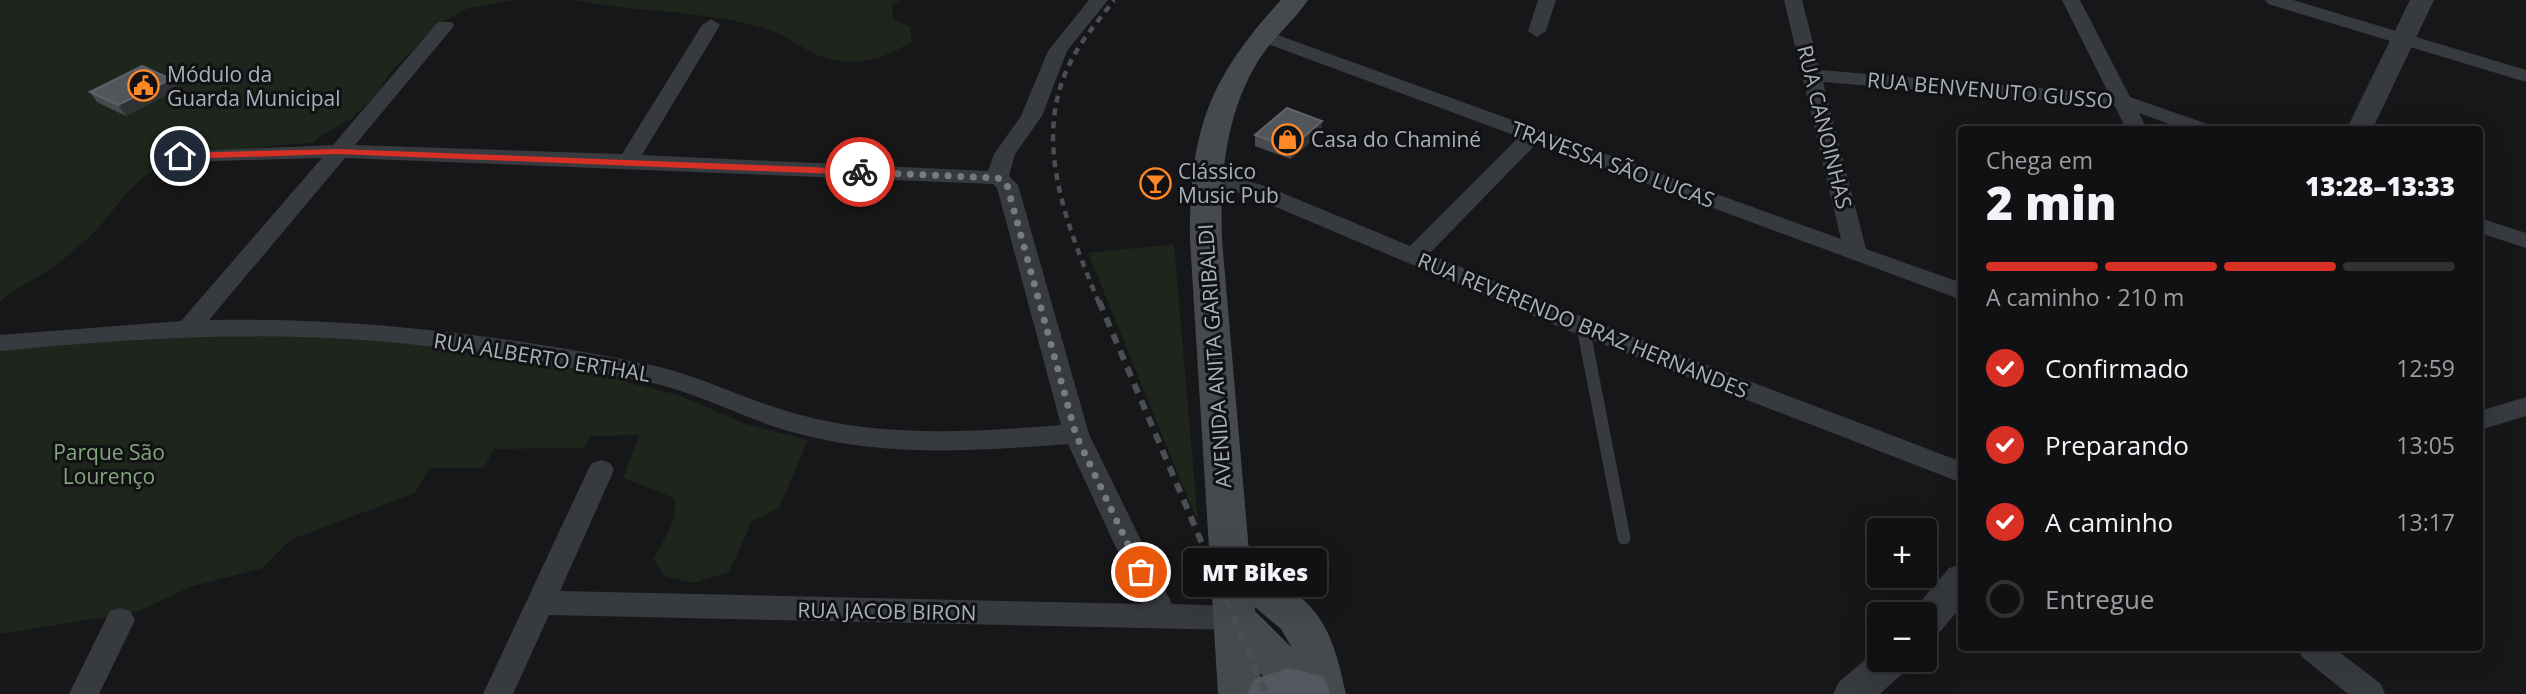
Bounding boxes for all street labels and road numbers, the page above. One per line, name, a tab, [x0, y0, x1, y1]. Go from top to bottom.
street label: RUA CANOINHAS	[1791, 42, 1859, 212]
street label: RUA BENVENUTO GUSSO	[1866, 65, 2114, 115]
street label: TRAVESSA SÃO LUCAS	[1507, 114, 1719, 214]
street label: AVENIDA ANITA GARIBALDI	[1191, 223, 1237, 489]
street label: RUA REVERENDO BRAZ HERNANDES	[1414, 246, 1752, 404]
street label: RUA ALBERTO ERTHAL	[432, 326, 652, 388]
street label: RUA JACOB BIRON	[797, 595, 977, 627]

